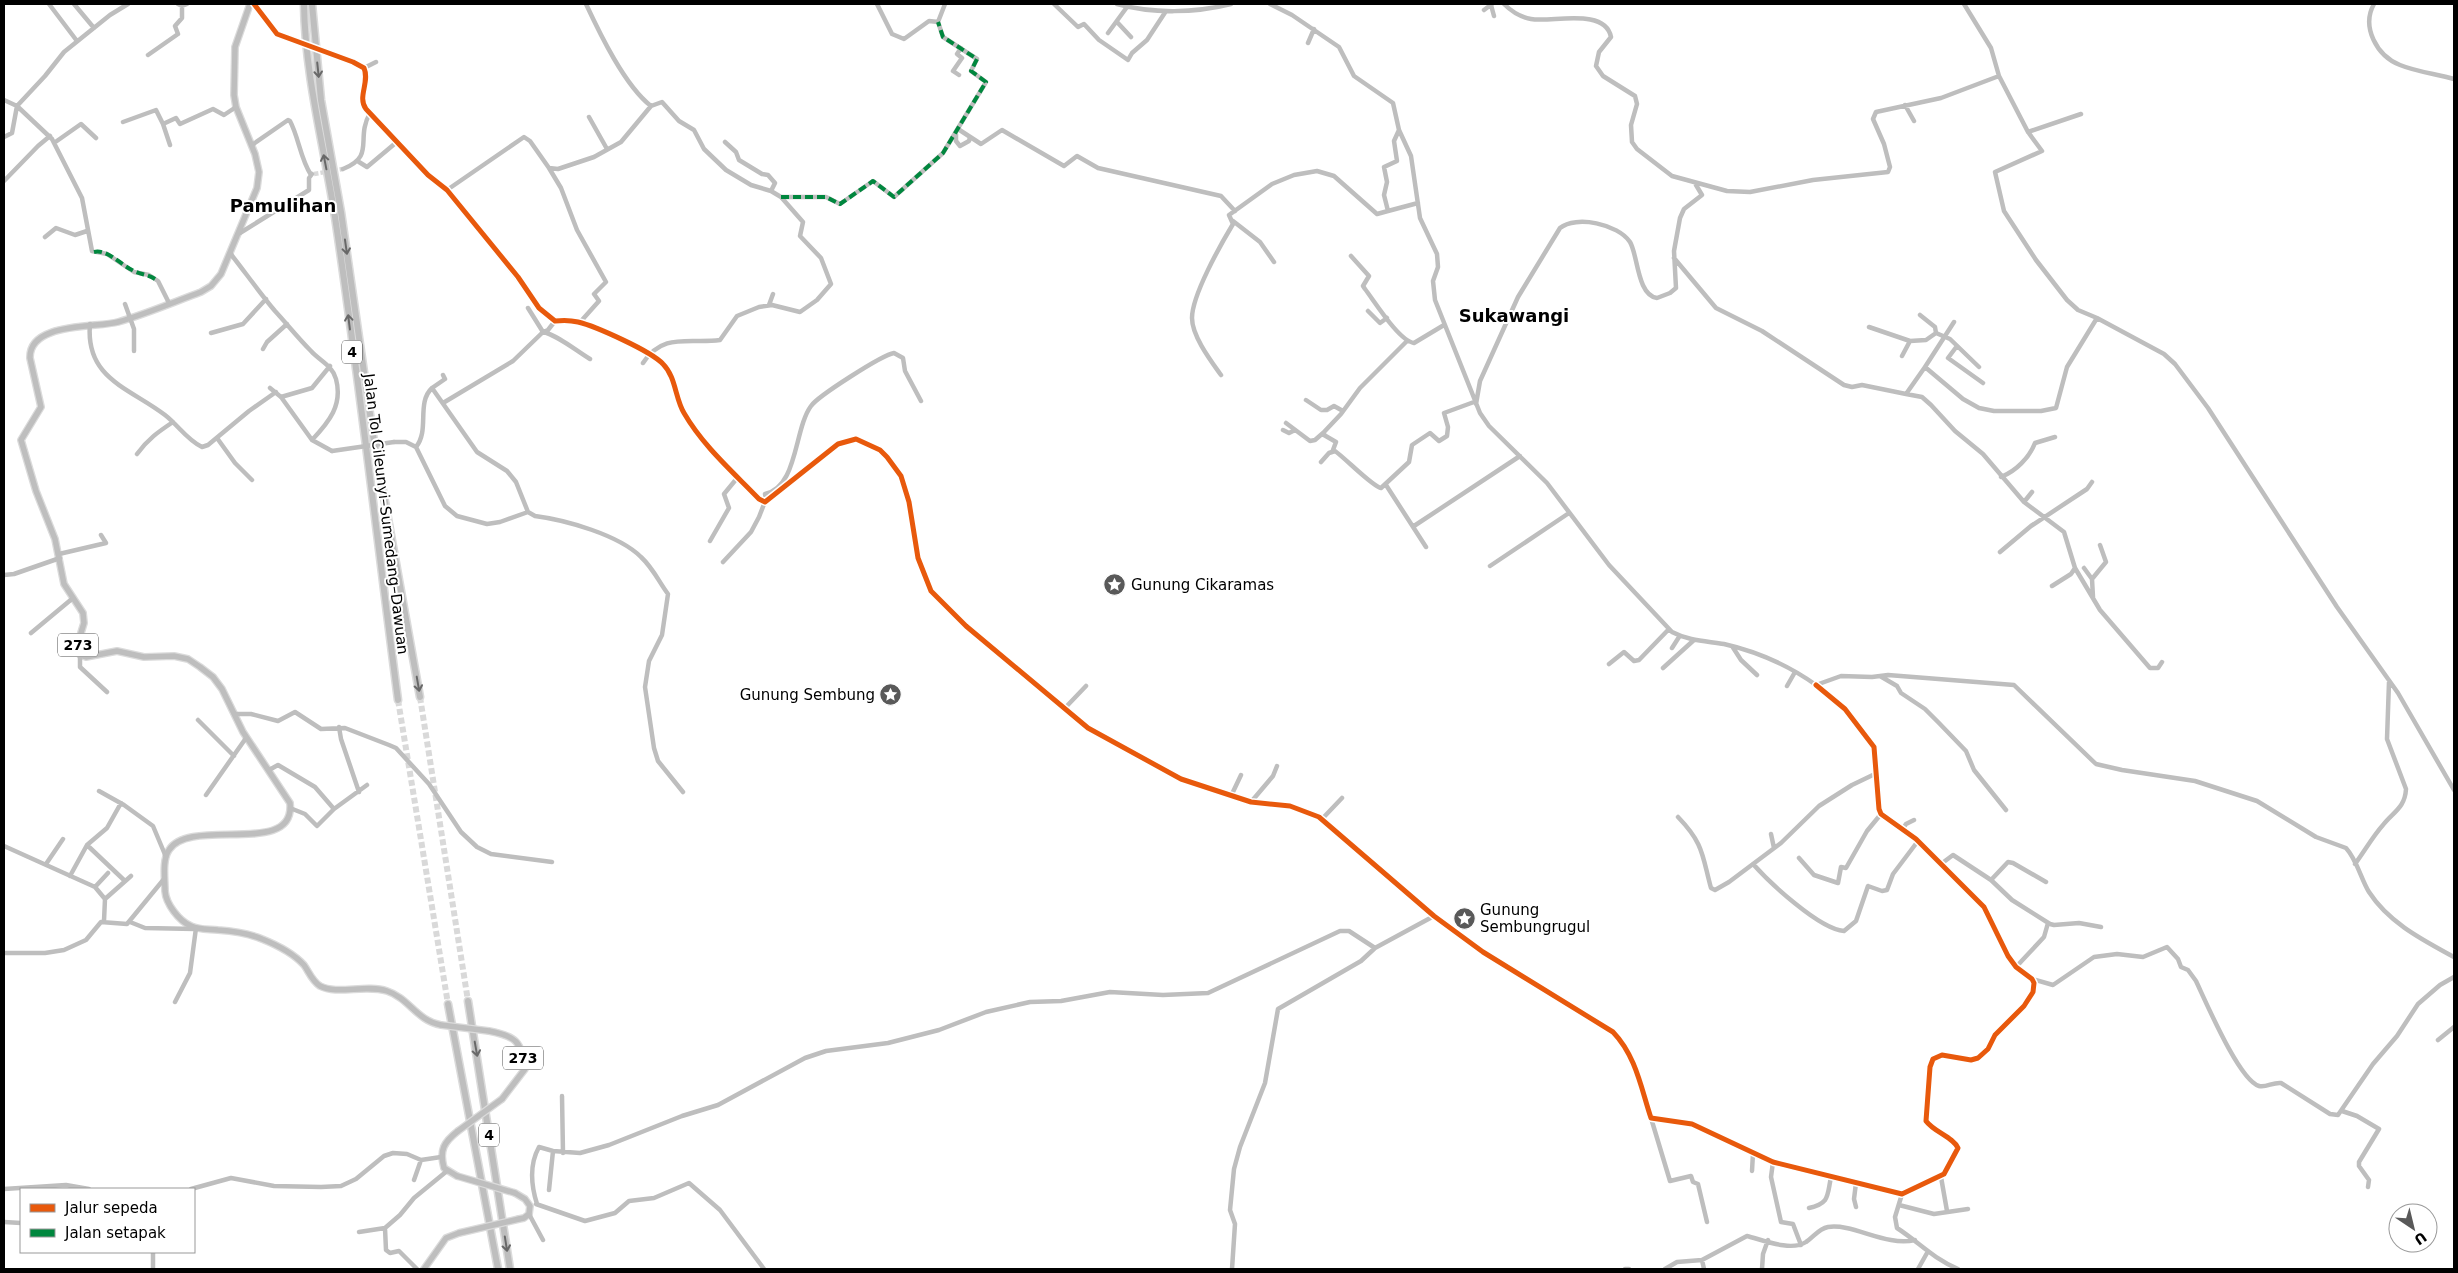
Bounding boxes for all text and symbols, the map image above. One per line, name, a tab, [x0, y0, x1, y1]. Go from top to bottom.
one-way arrow	[313, 61, 322, 77]
one-way arrow	[319, 154, 329, 170]
district label: Pamulihan	[230, 195, 336, 216]
one-way arrow	[341, 239, 351, 255]
district label: Sukawangi	[1459, 305, 1569, 326]
one-way arrow	[344, 315, 354, 331]
road number: 4	[342, 341, 362, 364]
street label: Jalan Tol Cileunyi–Sumedang–Dawuan	[360, 372, 412, 655]
place icon: Gunung Cikaramas	[1103, 573, 1127, 597]
place label: Gunung Cikaramas	[1131, 576, 1274, 594]
road number: 273	[58, 634, 98, 656]
one-way arrow	[413, 676, 423, 692]
place icon: Gunung Sembung	[879, 683, 903, 707]
place label: Gunung Sembung	[740, 686, 875, 704]
place label: Gunung Sembungrugul	[1480, 901, 1590, 936]
place icon: Gunung Sembungrugul	[1452, 907, 1476, 931]
one-way arrow	[471, 1041, 481, 1057]
road number: 273	[503, 1046, 543, 1070]
road number: 4	[479, 1124, 499, 1146]
legend	[20, 1188, 195, 1253]
text: Jalur sepeda	[64, 1199, 158, 1217]
north arrow	[2388, 1203, 2438, 1253]
text: Jalan setapak	[64, 1224, 166, 1242]
text: U	[2411, 1229, 2430, 1248]
one-way arrow	[501, 1236, 511, 1252]

